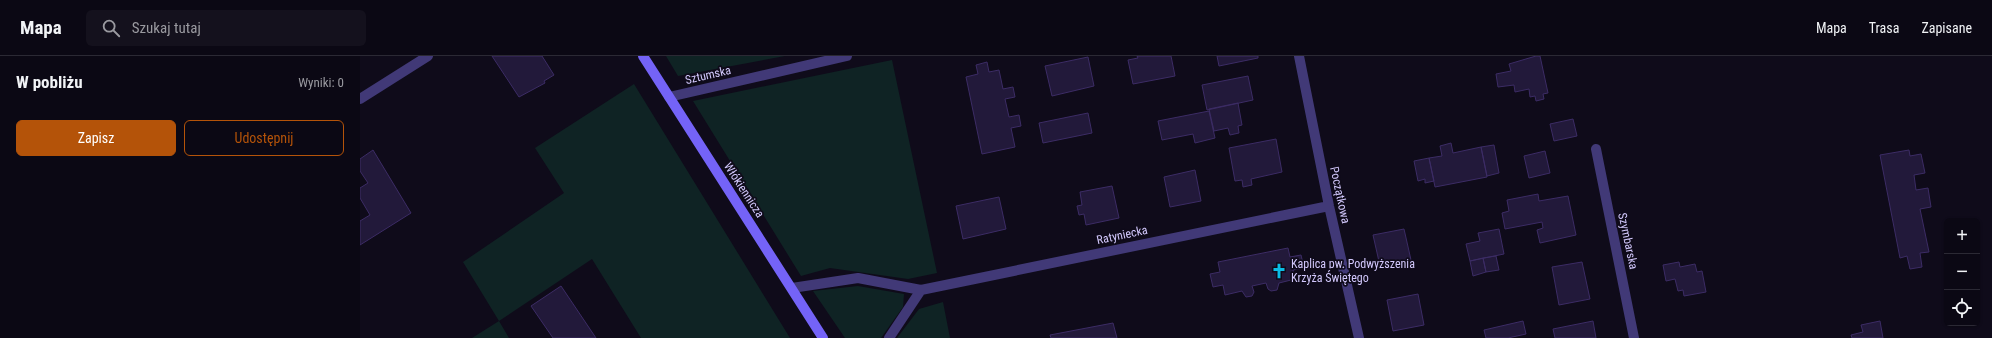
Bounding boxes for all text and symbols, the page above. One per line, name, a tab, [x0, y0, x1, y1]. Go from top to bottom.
search box	[86, 10, 366, 46]
text: Mapa	[20, 16, 62, 39]
icon: search	[100, 17, 122, 39]
text: Szukaj tutaj	[132, 19, 201, 37]
text: Mapa	[1816, 20, 1847, 36]
text: Trasa	[1869, 20, 1899, 36]
text: Zapisane	[1921, 20, 1972, 36]
street label: Sztumska	[684, 63, 732, 87]
text: W pobliżu	[16, 72, 83, 92]
text: Wyniki: 0	[298, 75, 344, 90]
button: Zapisz	[16, 120, 176, 156]
button: Udostępnij	[184, 120, 344, 156]
street label: Włókiennicza	[721, 160, 767, 220]
street label: Początkowa	[1327, 165, 1353, 225]
street label: Szymbarska	[1615, 211, 1641, 271]
map controls	[1944, 218, 1980, 326]
button: +	[1944, 218, 1980, 254]
street label: Ratyniecka	[1095, 223, 1149, 247]
button: −	[1944, 254, 1980, 290]
place label: Kaplica pw. Podwyższenia Krzyża Świętego	[1291, 257, 1415, 285]
church icon: Kaplica pw. Podwyższenia Krzyża Świętego	[1270, 262, 1288, 280]
button: locate	[1944, 290, 1980, 326]

